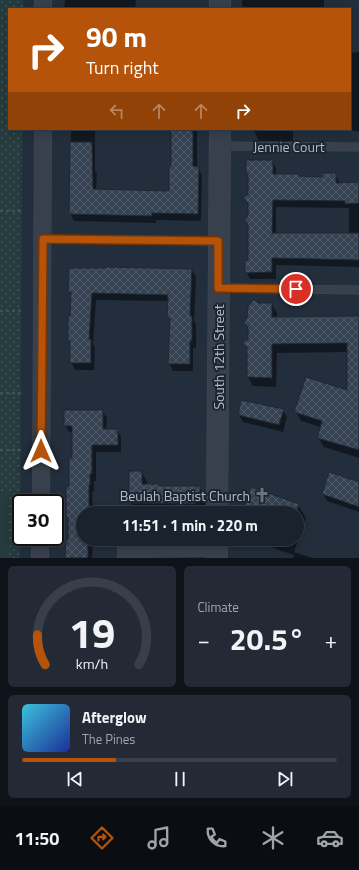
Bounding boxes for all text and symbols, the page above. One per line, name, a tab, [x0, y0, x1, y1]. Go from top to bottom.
text: 90 m	[86, 15, 147, 58]
icon: right	[20, 24, 72, 76]
text: Turn right	[86, 54, 159, 81]
icon: left	[106, 100, 128, 122]
icon: ahead	[148, 100, 170, 122]
icon: ahead	[190, 100, 212, 122]
icon: right	[232, 100, 254, 122]
street label: Jennie Court	[253, 136, 325, 157]
pin	[279, 272, 313, 306]
icon: arrive	[285, 278, 307, 300]
street label: South 12th Street	[208, 304, 229, 410]
position arrow	[20, 430, 62, 472]
place label: Beulah Baptist Church	[120, 485, 250, 506]
church icon: Beulah Baptist Church	[253, 486, 271, 504]
speed limit sign: 30	[12, 494, 64, 546]
text: 11:51 · 1 min · 220 m	[122, 514, 258, 537]
text: Climate	[198, 597, 239, 617]
text: 19	[68, 600, 115, 663]
text: 20.5°	[230, 616, 305, 662]
text: −	[198, 623, 210, 657]
text: +	[325, 623, 337, 657]
text: km/h	[76, 652, 108, 674]
text: Afterglow	[82, 706, 147, 729]
text: The Pines	[82, 729, 135, 749]
icon: previous	[64, 768, 86, 790]
icon: pause	[169, 768, 191, 790]
icon: next	[274, 768, 296, 790]
icon: directions	[88, 824, 116, 852]
icon: music	[145, 824, 173, 852]
icon: phone	[202, 824, 230, 852]
icon: climate	[259, 824, 287, 852]
icon: car	[316, 824, 344, 852]
text: 11:50	[15, 825, 59, 852]

